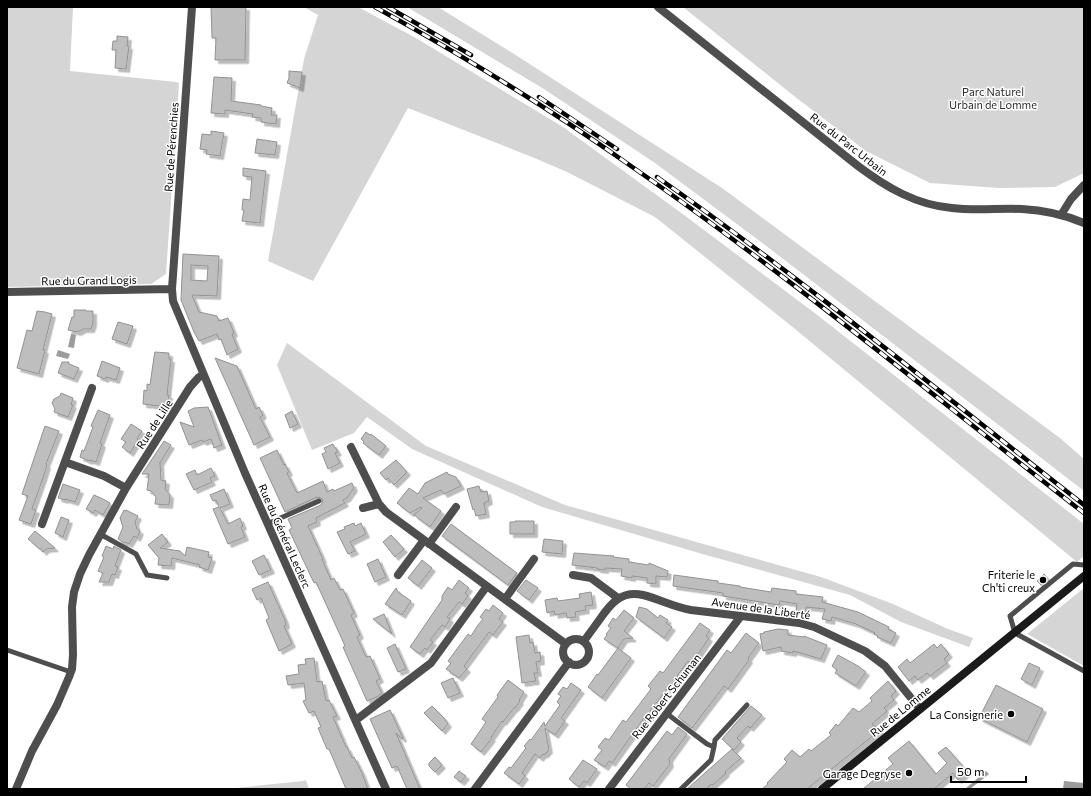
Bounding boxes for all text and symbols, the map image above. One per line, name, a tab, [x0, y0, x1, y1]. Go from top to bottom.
park label: Parc Naturel Urbain de Lomme	[949, 85, 1037, 111]
street label: Rue de Pérenchies	[161, 102, 181, 192]
street label: Rue du Parc Urbain	[808, 110, 890, 178]
street label: Rue du Grand Logis	[41, 273, 137, 287]
street label: Rue de Lille	[133, 397, 175, 451]
street label: Rue du Général Leclerc	[256, 482, 314, 590]
place label: Friterie le Ch'ti creux	[982, 568, 1035, 594]
marker: Friterie le Ch'ti creux	[1038, 575, 1048, 585]
street label: Avenue de la Liberté	[711, 595, 811, 621]
street label: Rue Robert Schuman	[629, 651, 703, 741]
street label: Rue de Lomme	[867, 683, 933, 739]
place label: La Consignerie	[930, 708, 1003, 721]
marker: La Consignerie	[1006, 709, 1016, 719]
scale bar	[951, 758, 1026, 784]
text: 50 m	[957, 764, 985, 778]
place label: Garage Degryse	[823, 767, 901, 780]
marker: Garage Degryse	[904, 768, 914, 778]

